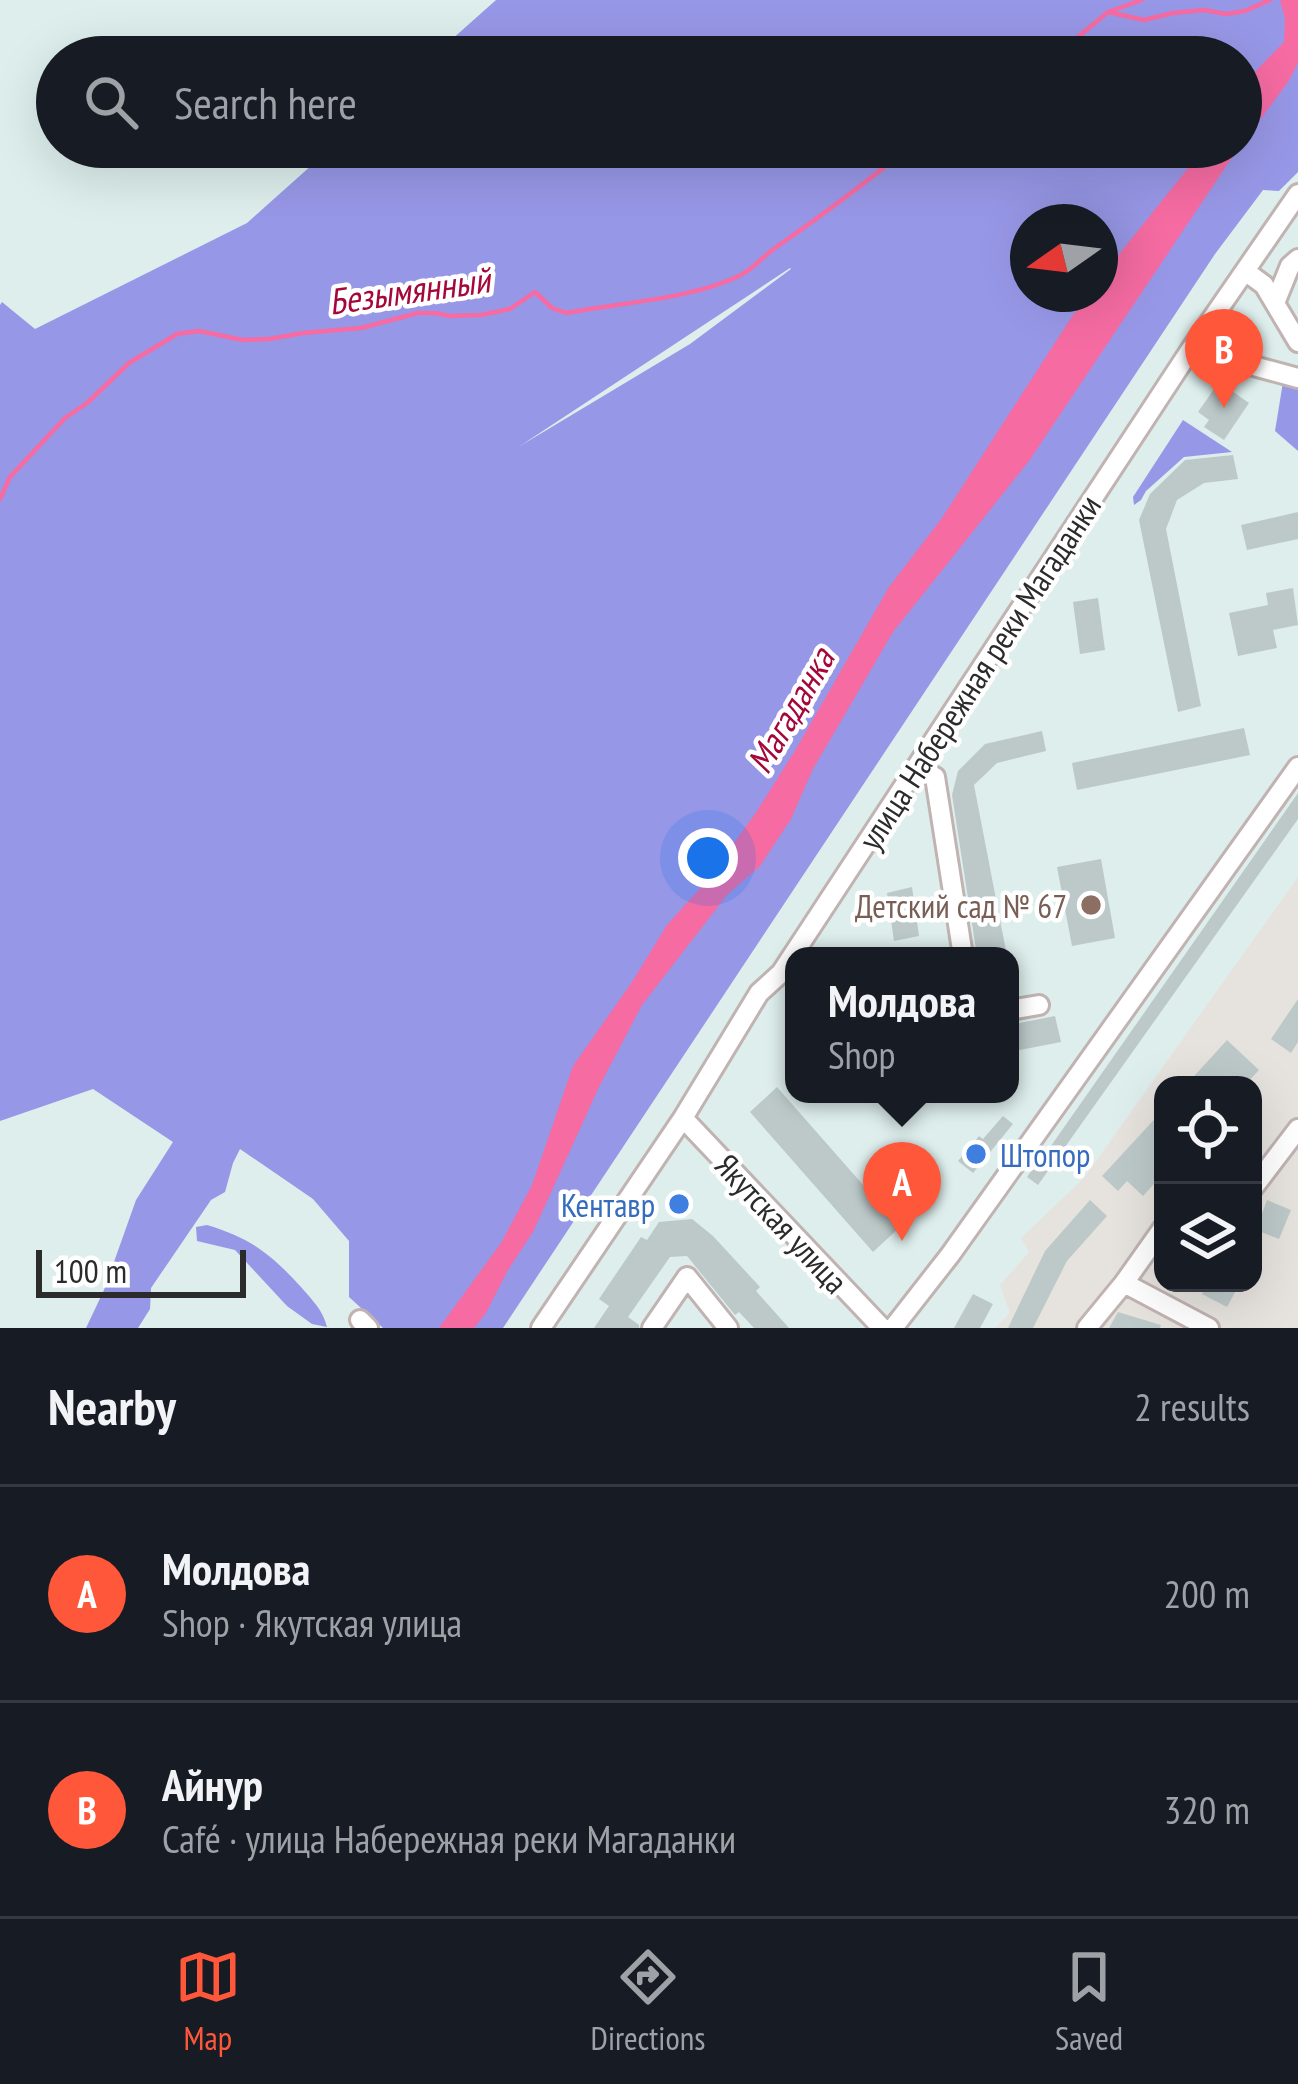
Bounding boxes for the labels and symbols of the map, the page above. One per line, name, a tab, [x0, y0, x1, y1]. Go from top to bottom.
north arrow	[1010, 204, 1118, 312]
water label: Безымянный	[325, 255, 496, 325]
pin: B	[1185, 309, 1263, 408]
street label: улица Набережная реки Магаданки	[848, 486, 1110, 858]
water label: Магаданка	[736, 638, 845, 781]
your location	[678, 828, 738, 888]
place label: Детский сад № 67	[855, 884, 1067, 927]
marker: Детский сад № 67	[1078, 892, 1104, 918]
place label: Штопор	[1000, 1133, 1090, 1176]
marker: Штопор	[963, 1141, 989, 1167]
pin: A	[863, 1142, 941, 1241]
street label: Якутская улица	[706, 1144, 858, 1302]
place label: Кентавр	[561, 1183, 655, 1226]
marker: Кентавр	[666, 1191, 692, 1217]
scale bar	[36, 1244, 246, 1297]

